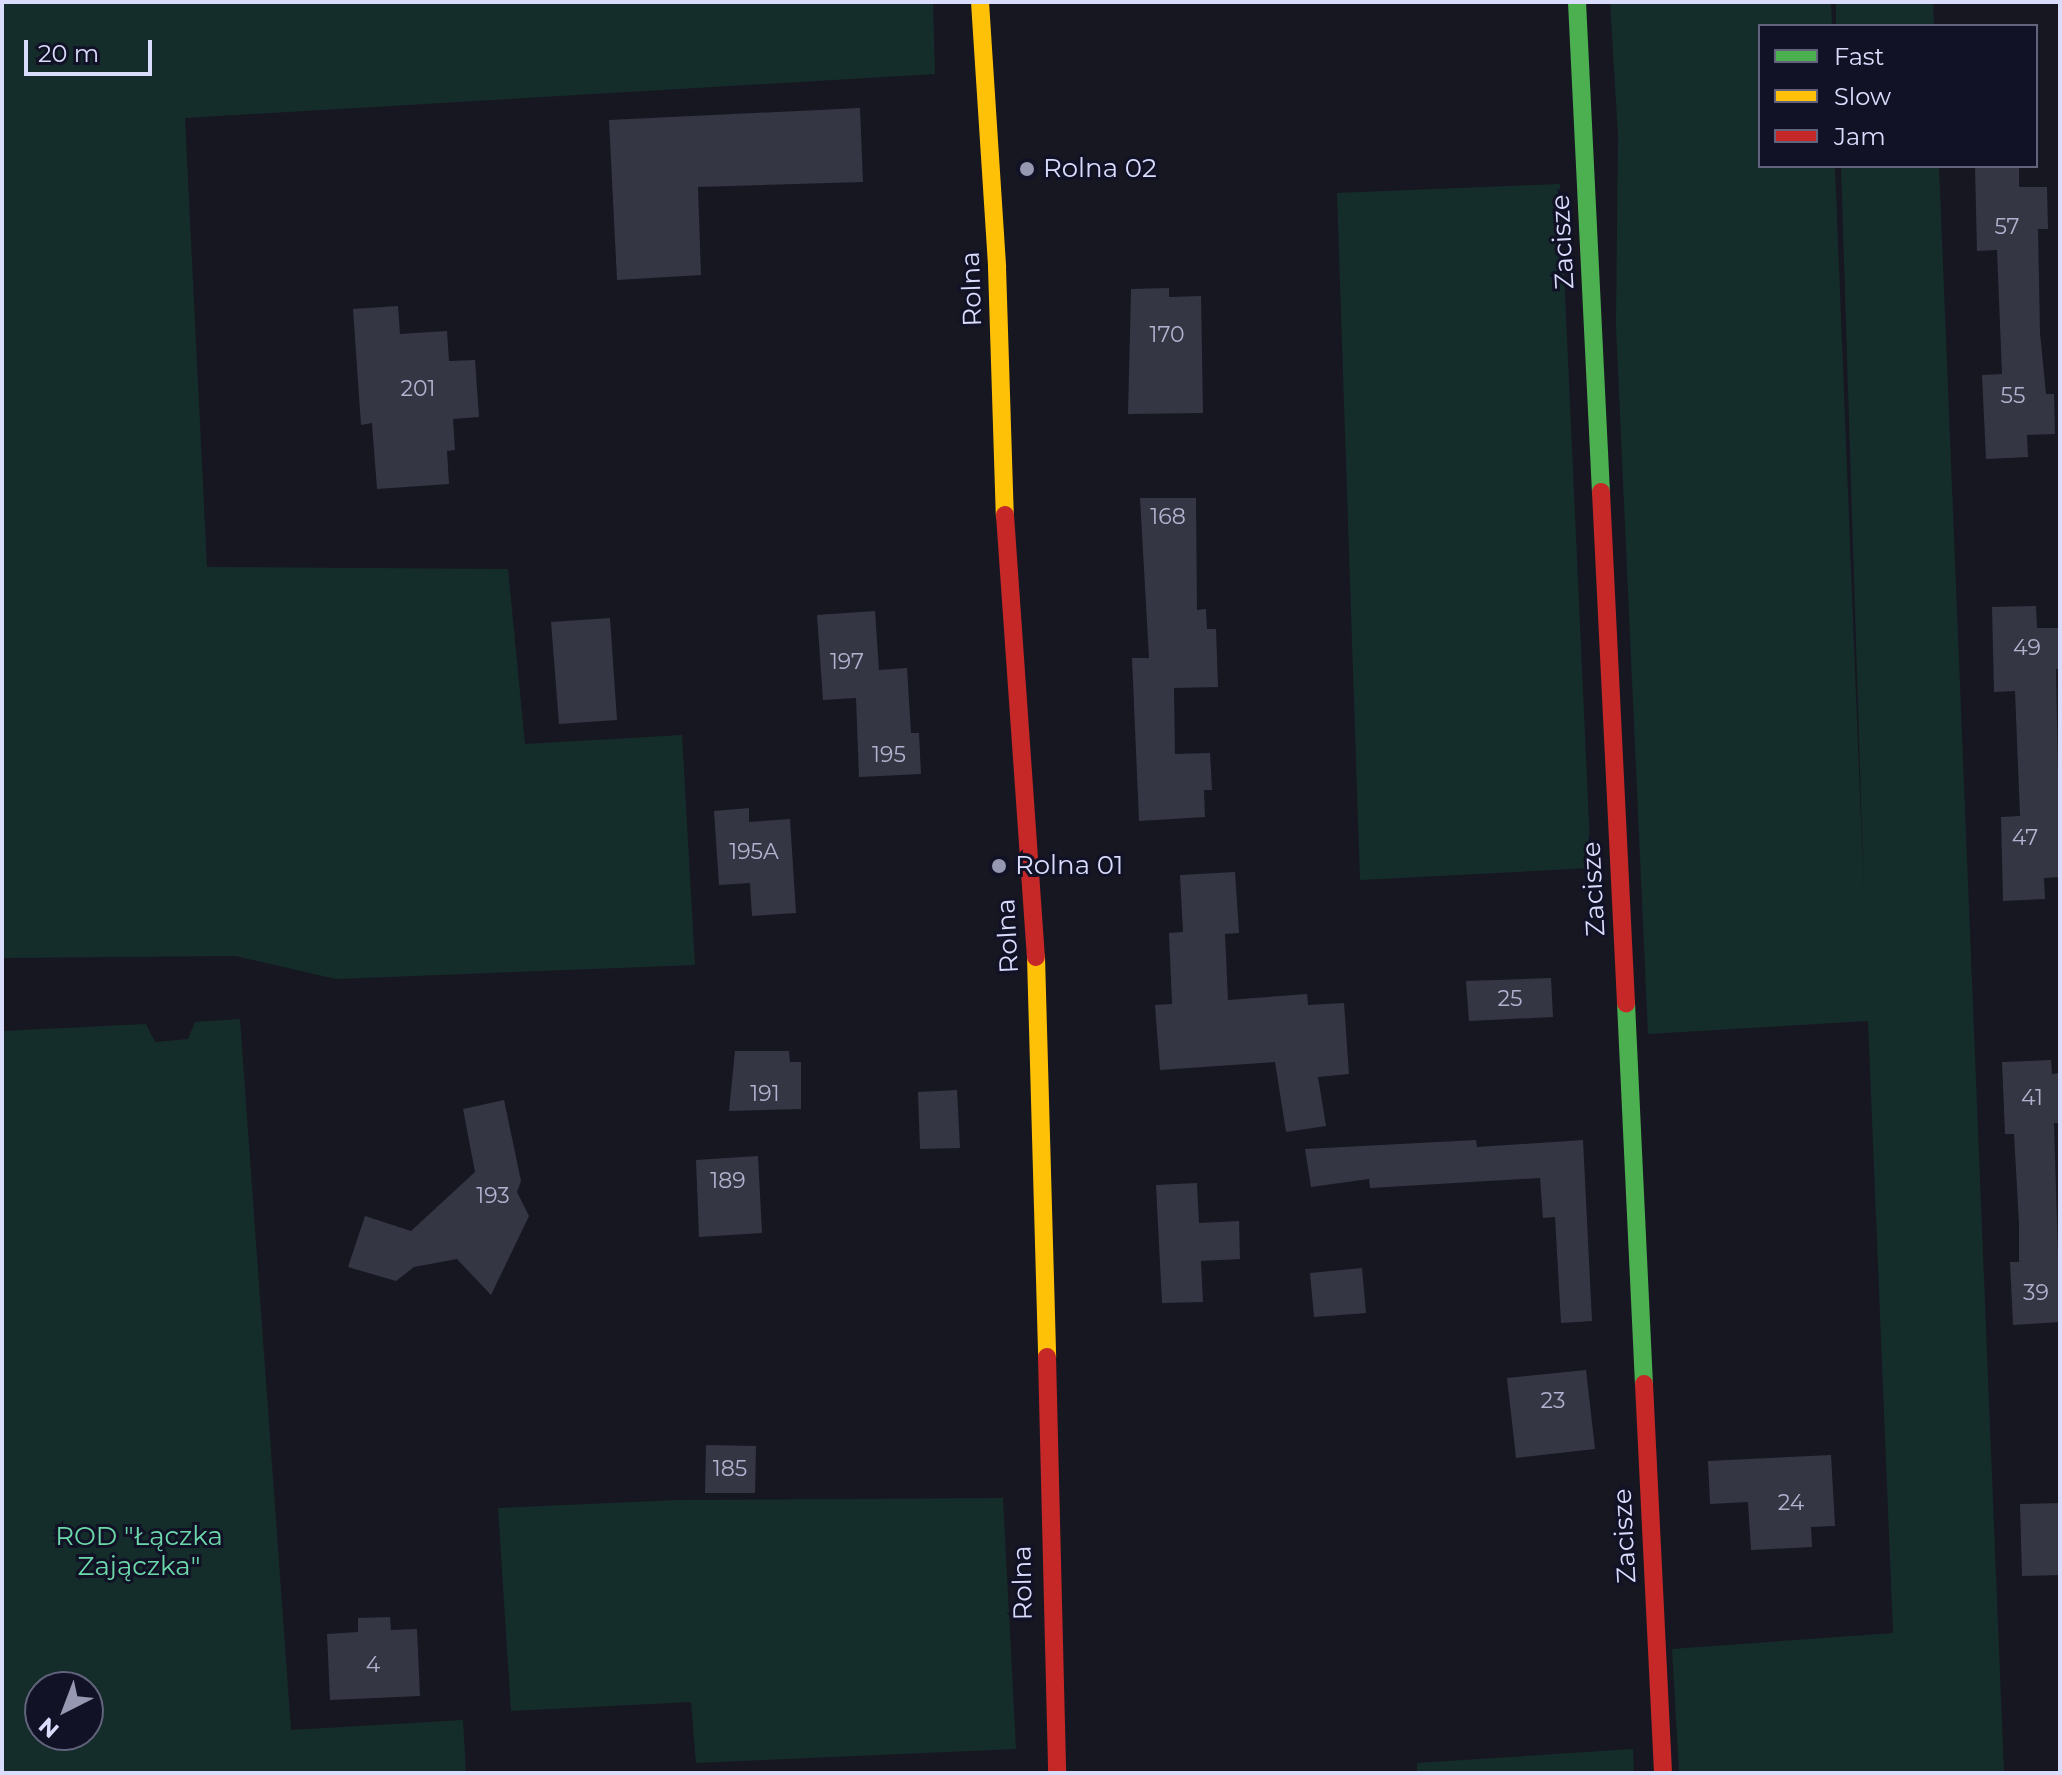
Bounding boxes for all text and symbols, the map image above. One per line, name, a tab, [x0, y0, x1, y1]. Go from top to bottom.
scale bar	[28, 24, 156, 74]
legend	[1758, 24, 2038, 168]
text: 20 m	[38, 39, 99, 68]
text: Fast	[1834, 42, 1884, 71]
text: Slow	[1834, 82, 1891, 111]
text: Jam	[1834, 122, 1886, 151]
place label: Rolna 02	[1043, 153, 1157, 185]
marker: Rolna 02	[1018, 160, 1036, 178]
street label: Zacisze	[1545, 194, 1581, 290]
house number: 57	[1994, 214, 2020, 240]
street label: Rolna	[955, 251, 989, 327]
house number: 170	[1149, 322, 1185, 348]
house number: 201	[401, 376, 435, 402]
house number: 55	[2001, 383, 2025, 409]
house number: 168	[1150, 504, 1186, 530]
house number: 49	[2013, 635, 2041, 661]
house number: 197	[830, 649, 864, 675]
house number: 195	[872, 742, 906, 768]
house number: 47	[2012, 825, 2038, 851]
house number: 195A	[729, 839, 779, 865]
street label: Zacisze	[1576, 841, 1612, 937]
place label: Rolna 01	[1015, 850, 1123, 882]
marker: Rolna 01	[990, 857, 1008, 875]
street label: Rolna	[990, 898, 1026, 974]
house number: 25	[1498, 986, 1522, 1012]
house number: 191	[750, 1081, 780, 1107]
house number: 41	[2021, 1085, 2043, 1111]
house number: 189	[710, 1168, 746, 1194]
house number: 193	[476, 1183, 510, 1209]
house number: 39	[2023, 1280, 2049, 1306]
house number: 23	[1541, 1388, 1565, 1414]
house number: 185	[713, 1456, 747, 1482]
street label: Zacisze	[1607, 1488, 1643, 1584]
house number: 24	[1778, 1490, 1804, 1516]
park label: ROD "Łączka Zajączka"	[55, 1521, 223, 1582]
street label: Rolna	[1007, 1545, 1039, 1621]
house number: 4	[366, 1652, 380, 1678]
north arrow	[24, 1671, 104, 1751]
text: N	[33, 1712, 65, 1744]

